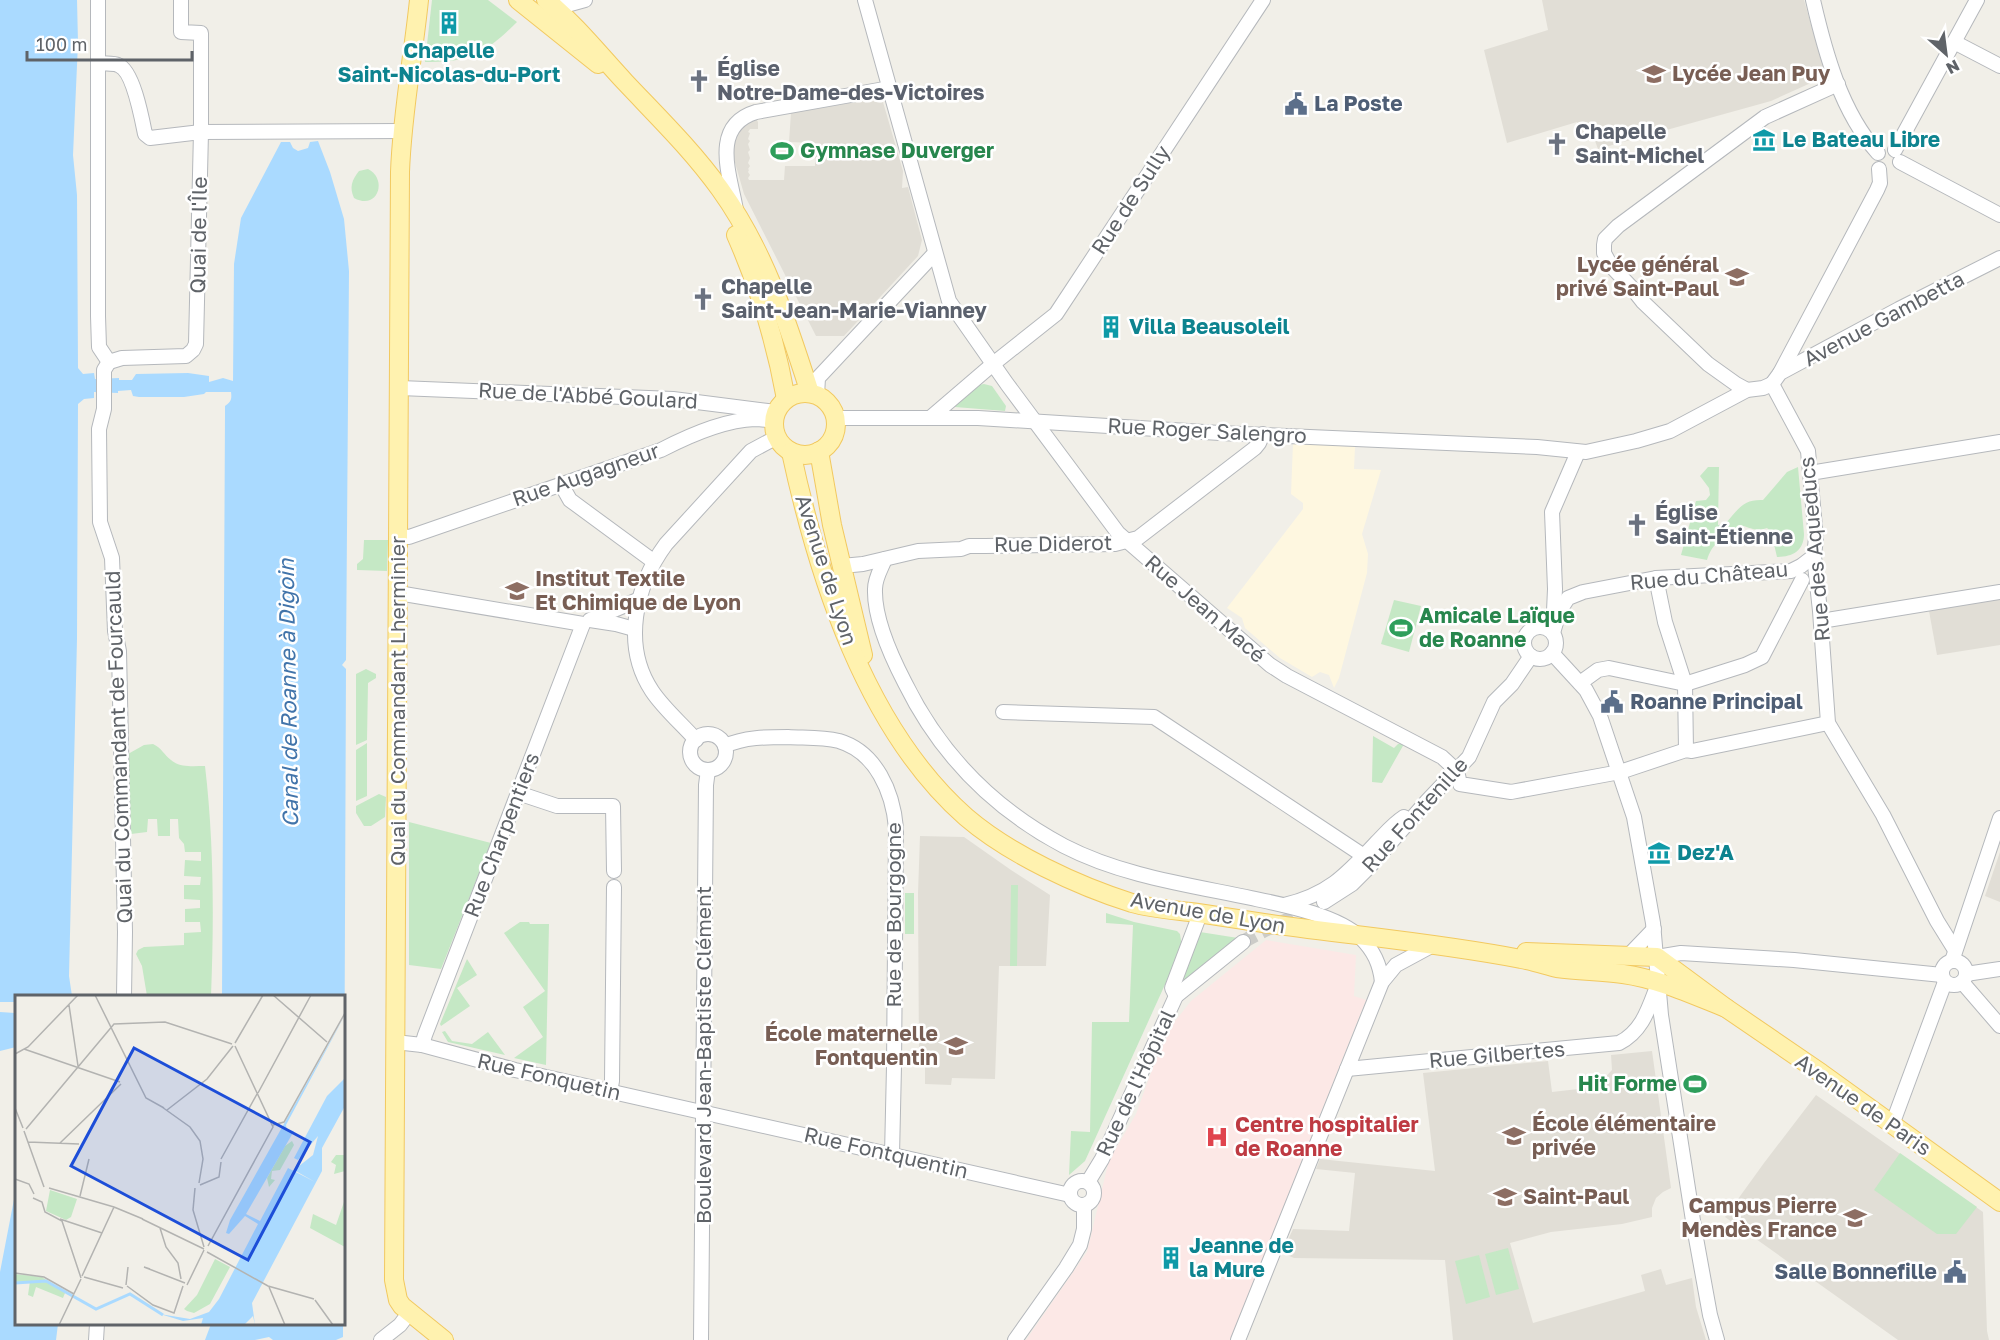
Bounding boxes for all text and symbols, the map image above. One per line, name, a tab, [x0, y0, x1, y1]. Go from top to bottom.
building icon: Chapelle Saint-Nicolas-du-Port	[436, 10, 462, 36]
scale bar	[27, 24, 192, 62]
north arrow	[1916, 24, 1976, 84]
text: 100 m	[36, 33, 87, 55]
place label: Chapelle Saint-Nicolas-du-Port	[338, 37, 560, 87]
place label: Église Notre-Dame-des-Victoires	[717, 55, 985, 105]
text: N	[1943, 56, 1963, 79]
place label: Lycée Jean Puy	[1672, 60, 1831, 86]
school or university icon: Lycée Jean Puy	[1641, 61, 1667, 87]
church icon: Église Notre-Dame-des-Victoires	[686, 68, 712, 94]
place label: La Poste	[1314, 90, 1403, 116]
public building icon: La Poste	[1283, 91, 1309, 117]
place label: Chapelle Saint-Michel	[1575, 118, 1704, 168]
place label: Le Bateau Libre	[1782, 126, 1940, 152]
museum icon: Le Bateau Libre	[1751, 127, 1777, 153]
church icon: Chapelle Saint-Michel	[1544, 131, 1570, 157]
place label: Gymnase Duverger	[800, 137, 994, 163]
sports icon: Gymnase Duverger	[769, 138, 795, 164]
street label: Rue de Sully	[1085, 140, 1175, 259]
street label: Quai de l'Île	[184, 176, 212, 294]
place label: Lycée général privé Saint-Paul	[1556, 251, 1719, 301]
school or university icon: Lycée général privé Saint-Paul	[1724, 264, 1750, 290]
street label: Avenue Gambetta	[1799, 265, 1968, 371]
place label: Chapelle Saint-Jean-Marie-Vianney	[721, 273, 987, 323]
church icon: Chapelle Saint-Jean-Marie-Vianney	[690, 286, 716, 312]
place label: Villa Beausoleil	[1129, 313, 1290, 339]
building icon: Villa Beausoleil	[1098, 314, 1124, 340]
street label: Rue de l'Abbé Goulard	[477, 376, 699, 414]
street label: Rue Roger Salengro	[1107, 412, 1307, 448]
street label: Rue Augagneur	[509, 437, 663, 511]
street label: Rue des Aqueducs	[1793, 456, 1835, 643]
street label: Avenue de Lyon	[790, 491, 864, 648]
place label: Église Saint-Étienne	[1655, 499, 1793, 549]
church icon: Église Saint-Étienne	[1624, 512, 1650, 538]
street label: Rue Diderot	[994, 529, 1112, 557]
street label: Quai du Commandant Lherminier	[384, 536, 410, 866]
street label: Rue Jean Macé	[1140, 549, 1271, 668]
street label: Rue du Château	[1629, 555, 1789, 595]
water label: Canal de Roanne à Digoin	[272, 557, 303, 828]
place label: Institut Textile Et Chimique de Lyon	[535, 565, 741, 615]
street label: Quai du Commandant de Fourcauld	[99, 570, 137, 924]
school or university icon: Institut Textile Et Chimique de Lyon	[504, 578, 530, 604]
place label: Amicale Laïque de Roanne	[1419, 602, 1575, 652]
sports icon: Amicale Laïque de Roanne	[1388, 615, 1414, 641]
place label: Roanne Principal	[1630, 688, 1803, 714]
public building icon: Roanne Principal	[1599, 689, 1625, 715]
street label: Rue Charpentiers	[458, 748, 544, 921]
street label: Rue Fontenille	[1356, 751, 1473, 877]
street label: Rue de Bourgogne	[880, 822, 906, 1008]
place label: Dez'A	[1677, 839, 1734, 865]
museum icon: Dez'A	[1646, 840, 1672, 866]
street label: Boulevard Jean-Baptiste Clément	[690, 886, 716, 1224]
street label: Avenue de Lyon	[1129, 886, 1288, 938]
inset map	[15, 995, 345, 1325]
street label: Rue de l'Hôpital	[1090, 1005, 1180, 1160]
place label: École maternelle Fontquentin	[765, 1020, 938, 1070]
school or university icon: École maternelle Fontquentin	[943, 1033, 969, 1059]
street label: Rue Gilbertes	[1428, 1035, 1566, 1073]
street label: Rue Fonquetin	[475, 1047, 624, 1105]
street label: Avenue de Paris	[1791, 1048, 1937, 1161]
place label: Hit Forme	[1578, 1070, 1677, 1096]
sports icon: Hit Forme	[1682, 1071, 1708, 1097]
place label: École élémentaire privée	[1532, 1110, 1716, 1160]
place label: Centre hospitalier de Roanne	[1235, 1111, 1419, 1161]
street label: Rue Fontquentin	[802, 1121, 971, 1184]
school or university icon: École élémentaire privée	[1501, 1123, 1527, 1149]
hospital icon: Centre hospitalier de Roanne	[1204, 1124, 1230, 1150]
place label: Saint-Paul	[1523, 1183, 1629, 1209]
school or university icon: Saint-Paul	[1492, 1184, 1518, 1210]
place label: Campus Pierre Mendès France	[1681, 1192, 1837, 1242]
school or university icon: Campus Pierre Mendès France	[1842, 1205, 1868, 1231]
place label: Jeanne de la Mure	[1189, 1232, 1294, 1282]
building icon: Jeanne de la Mure	[1158, 1245, 1184, 1271]
place label: Salle Bonnefille	[1774, 1258, 1937, 1284]
public building icon: Salle Bonnefille	[1942, 1259, 1968, 1285]

